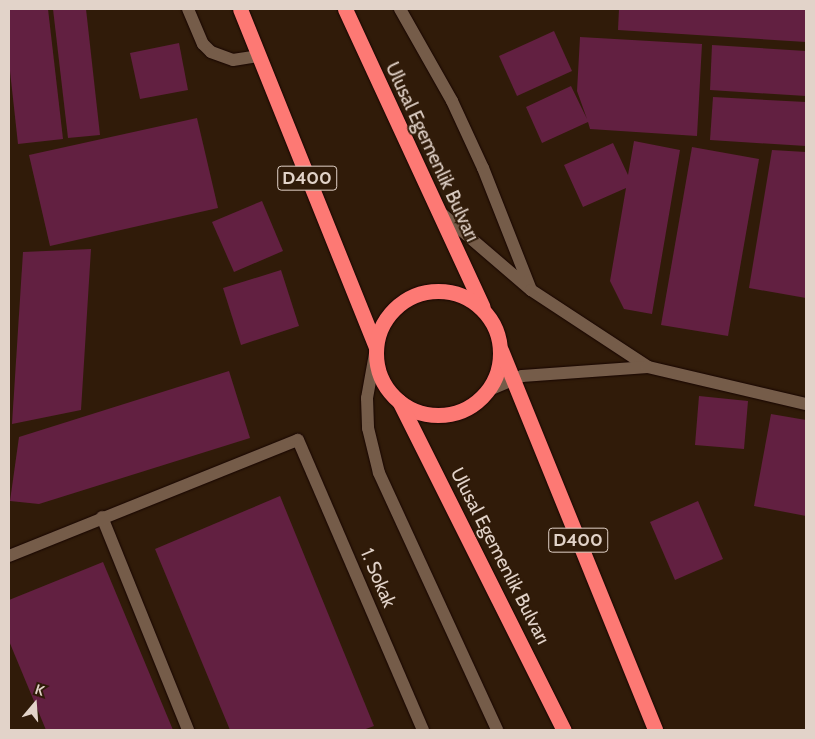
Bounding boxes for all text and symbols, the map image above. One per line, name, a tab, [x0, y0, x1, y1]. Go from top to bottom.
street label: Ulusal Egemenlik Bulvarı	[380, 59, 484, 245]
road number: D400	[277, 162, 337, 194]
street label: Ulusal Egemenlik Bulvarı	[445, 464, 555, 648]
road number: D400	[548, 524, 608, 556]
street label: 1. Sokak	[355, 545, 401, 611]
north arrow	[10, 679, 60, 729]
text: K	[33, 680, 47, 700]

